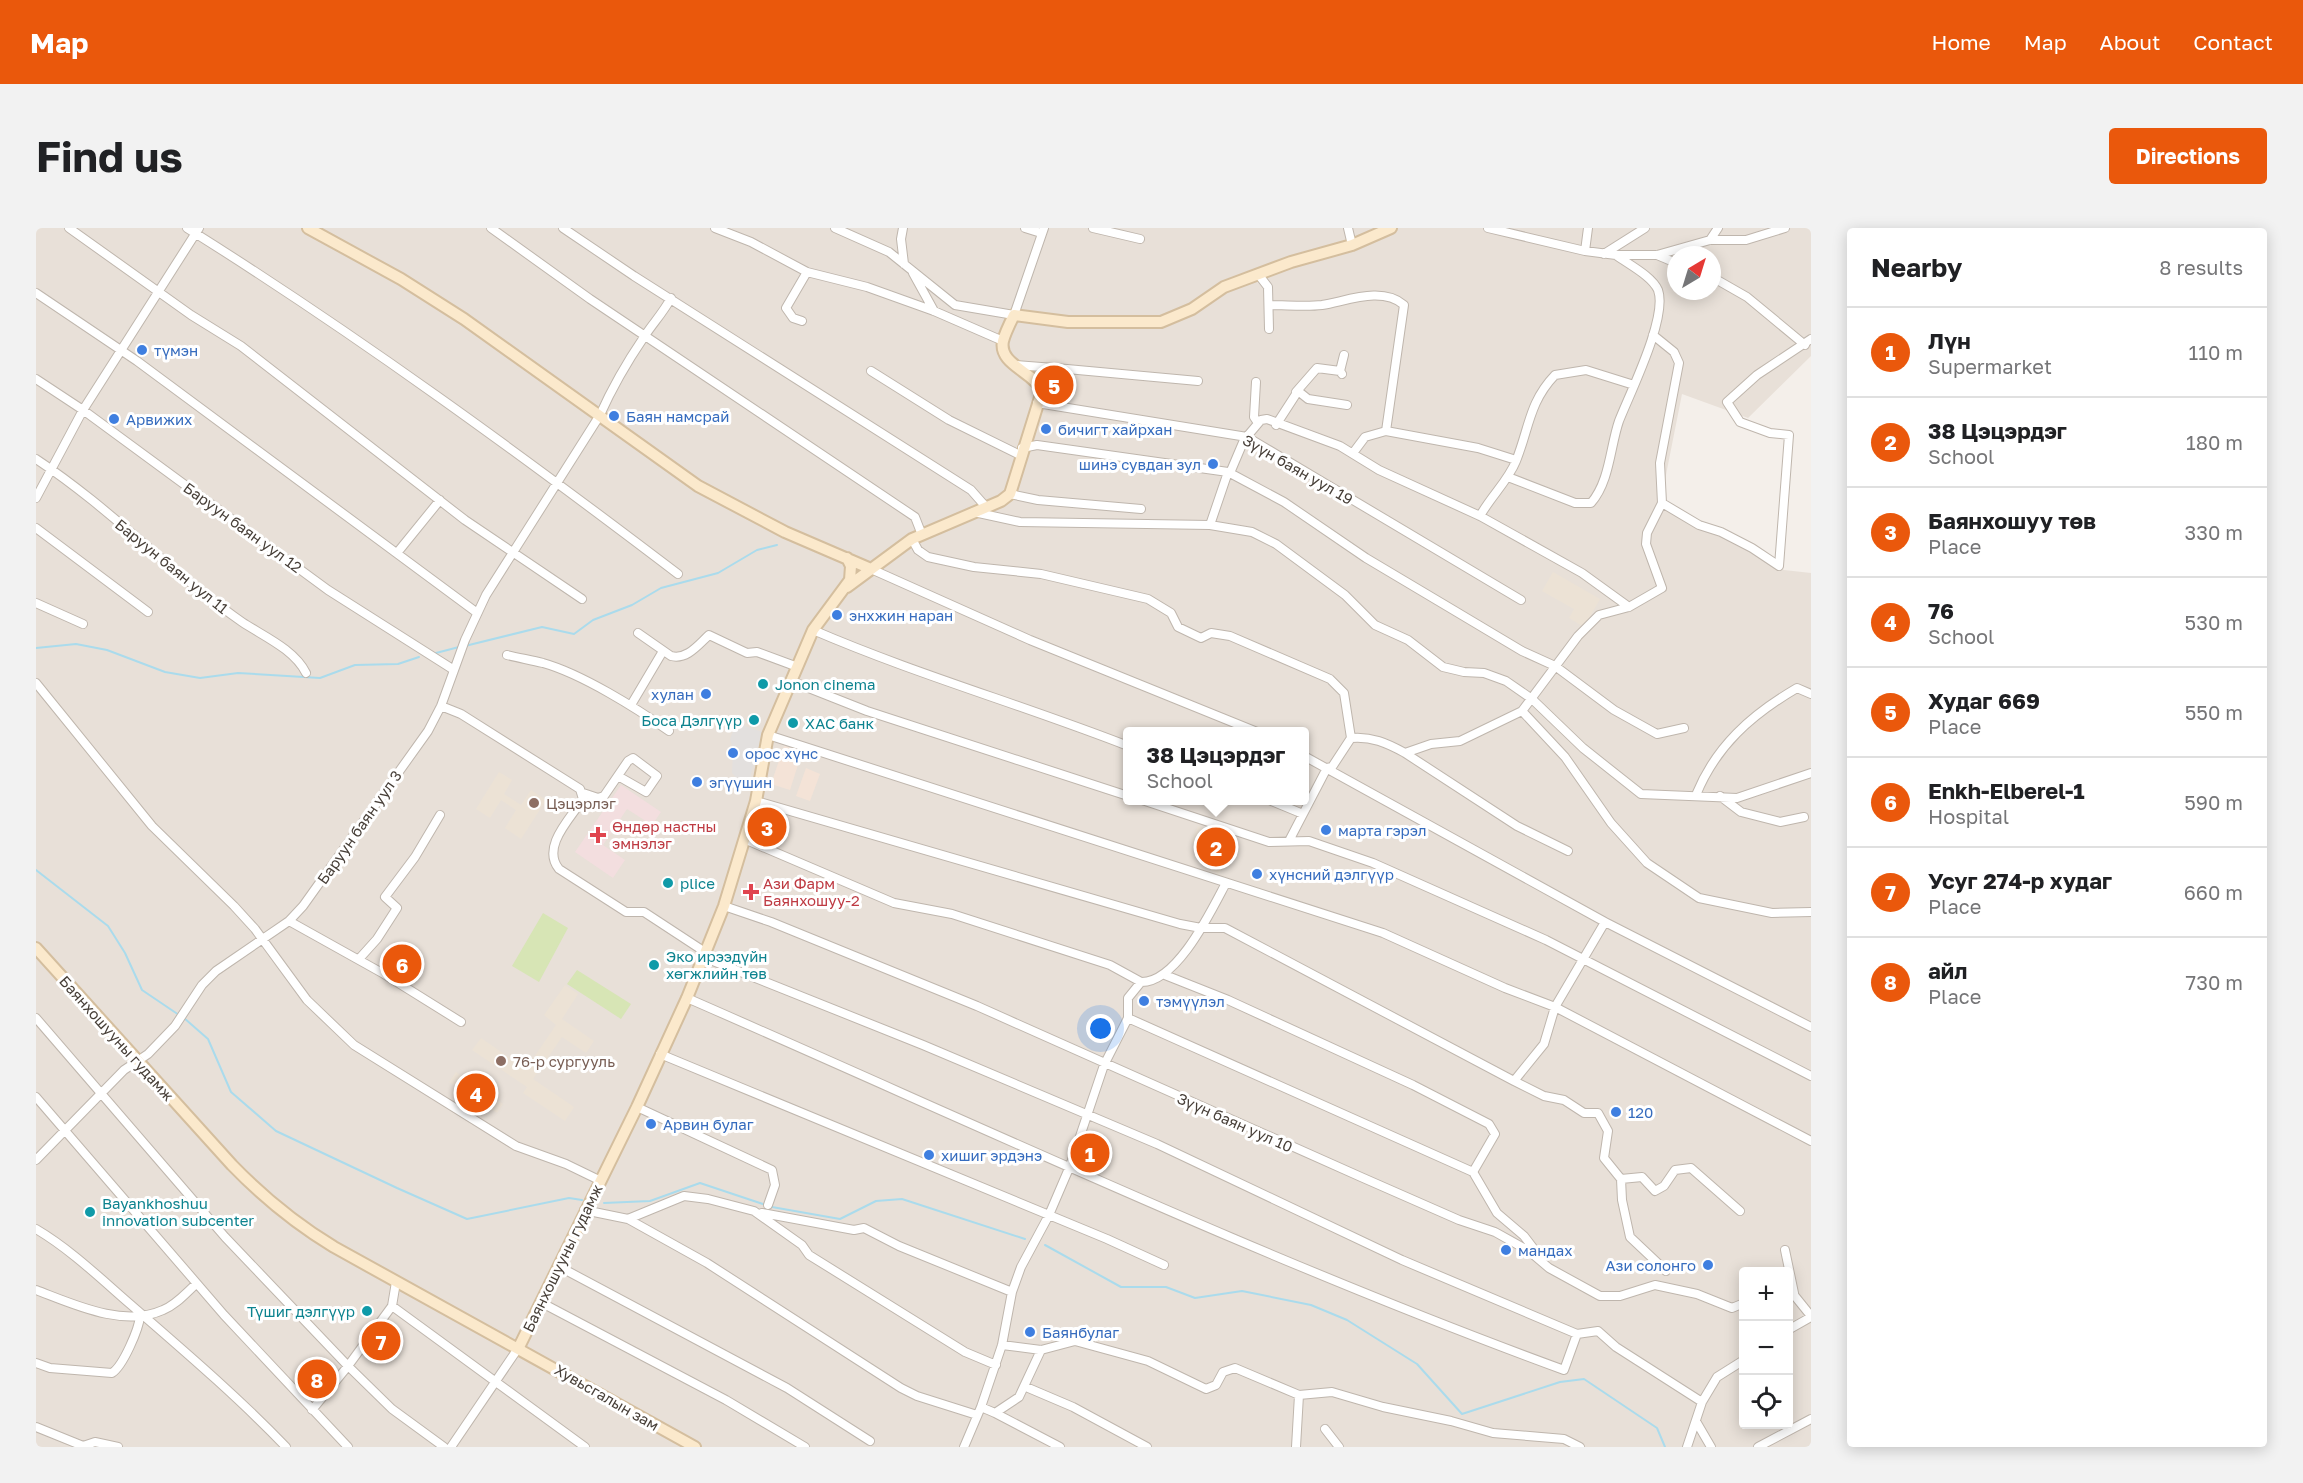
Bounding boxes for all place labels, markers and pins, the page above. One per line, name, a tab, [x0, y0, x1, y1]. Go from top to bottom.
place label: түмэн	[154, 341, 198, 360]
marker: түмэн	[135, 343, 149, 357]
pin: 5	[1034, 362, 1074, 408]
place label: Баян намсрай	[626, 407, 729, 425]
marker: Баян намсрай	[607, 409, 621, 423]
place label: Арвижих	[126, 410, 192, 428]
marker: Арвижих	[107, 412, 121, 426]
place label: бичигт хайрхан	[1058, 420, 1172, 438]
marker: бичигт хайрхан	[1039, 422, 1053, 436]
place label: шинэ сувдан зул	[1079, 455, 1201, 473]
marker: шинэ сувдан зул	[1206, 457, 1220, 471]
place label: энхжин наран	[849, 606, 953, 624]
marker: энхжин наран	[830, 608, 844, 622]
place label: Jonon cinema	[775, 675, 875, 693]
marker: Jonon cinema	[756, 677, 770, 691]
place label: хулан	[651, 685, 694, 703]
marker: хулан	[699, 687, 713, 701]
place label: Боса Дэлгүүр	[641, 711, 742, 730]
marker: Боса Дэлгүүр	[747, 713, 761, 727]
place label: ХАС банк	[805, 714, 874, 732]
marker: ХАС банк	[786, 716, 800, 730]
place label: орос хүнс	[745, 744, 818, 763]
marker: орос хүнс	[726, 746, 740, 760]
place label: эгүүшин	[709, 773, 772, 792]
marker: эгүүшин	[690, 775, 704, 789]
place label: Цэцэрлэг	[546, 794, 616, 812]
marker: Цэцэрлэг	[527, 796, 541, 810]
pin: 3	[748, 804, 786, 850]
place label: Өндөр настны эмнэлэг	[612, 817, 717, 852]
place label: марта гэрэл	[1338, 821, 1427, 839]
marker: марта гэрэл	[1319, 823, 1333, 837]
pin: 2	[1196, 824, 1236, 870]
marker: Өндөр настны эмнэлэг	[589, 826, 607, 844]
place label: хүнсний дэлгүүр	[1269, 865, 1394, 884]
marker: хүнсний дэлгүүр	[1250, 867, 1264, 881]
place label: plice	[680, 874, 715, 892]
place label: Ази Фарм Баянхошуу-2	[763, 874, 860, 909]
marker: plice	[661, 876, 675, 890]
marker: Ази Фарм Баянхошуу-2	[744, 885, 758, 899]
pin: 6	[382, 942, 422, 986]
place label: Эко ирээдүйн хөгжлийн төв	[666, 947, 767, 982]
marker: Эко ирээдүйн хөгжлийн төв	[647, 958, 661, 972]
place label: тэмүүлэл	[1156, 992, 1225, 1011]
marker: тэмүүлэл	[1137, 994, 1151, 1008]
place label: 76-р сургууль	[513, 1052, 615, 1070]
marker: 76-р сургууль	[494, 1054, 508, 1068]
pin: 4	[456, 1070, 496, 1116]
place label: 120	[1628, 1103, 1653, 1121]
marker: 120	[1609, 1105, 1623, 1119]
place label: Арвин булаг	[663, 1115, 754, 1133]
marker: Арвин булаг	[644, 1117, 658, 1131]
pin: 1	[1070, 1130, 1110, 1176]
place label: хишиг эрдэнэ	[941, 1146, 1042, 1164]
marker: хишиг эрдэнэ	[922, 1148, 936, 1162]
place label: Bayankhoshuu innovation subcenter	[102, 1194, 254, 1229]
marker: Bayankhoshuu innovation subcenter	[83, 1205, 97, 1219]
place label: мандах	[1518, 1241, 1572, 1259]
marker: мандах	[1499, 1243, 1513, 1257]
place label: Ази солонго	[1606, 1256, 1696, 1274]
marker: Ази солонго	[1701, 1258, 1715, 1272]
place label: Түшиг дэлгүүр	[247, 1302, 355, 1321]
marker: Түшиг дэлгүүр	[360, 1304, 374, 1318]
pin: 7	[362, 1318, 400, 1364]
place label: Баянбулаг	[1042, 1323, 1119, 1341]
marker: Баянбулаг	[1023, 1325, 1037, 1339]
pin: 8	[298, 1356, 336, 1402]

